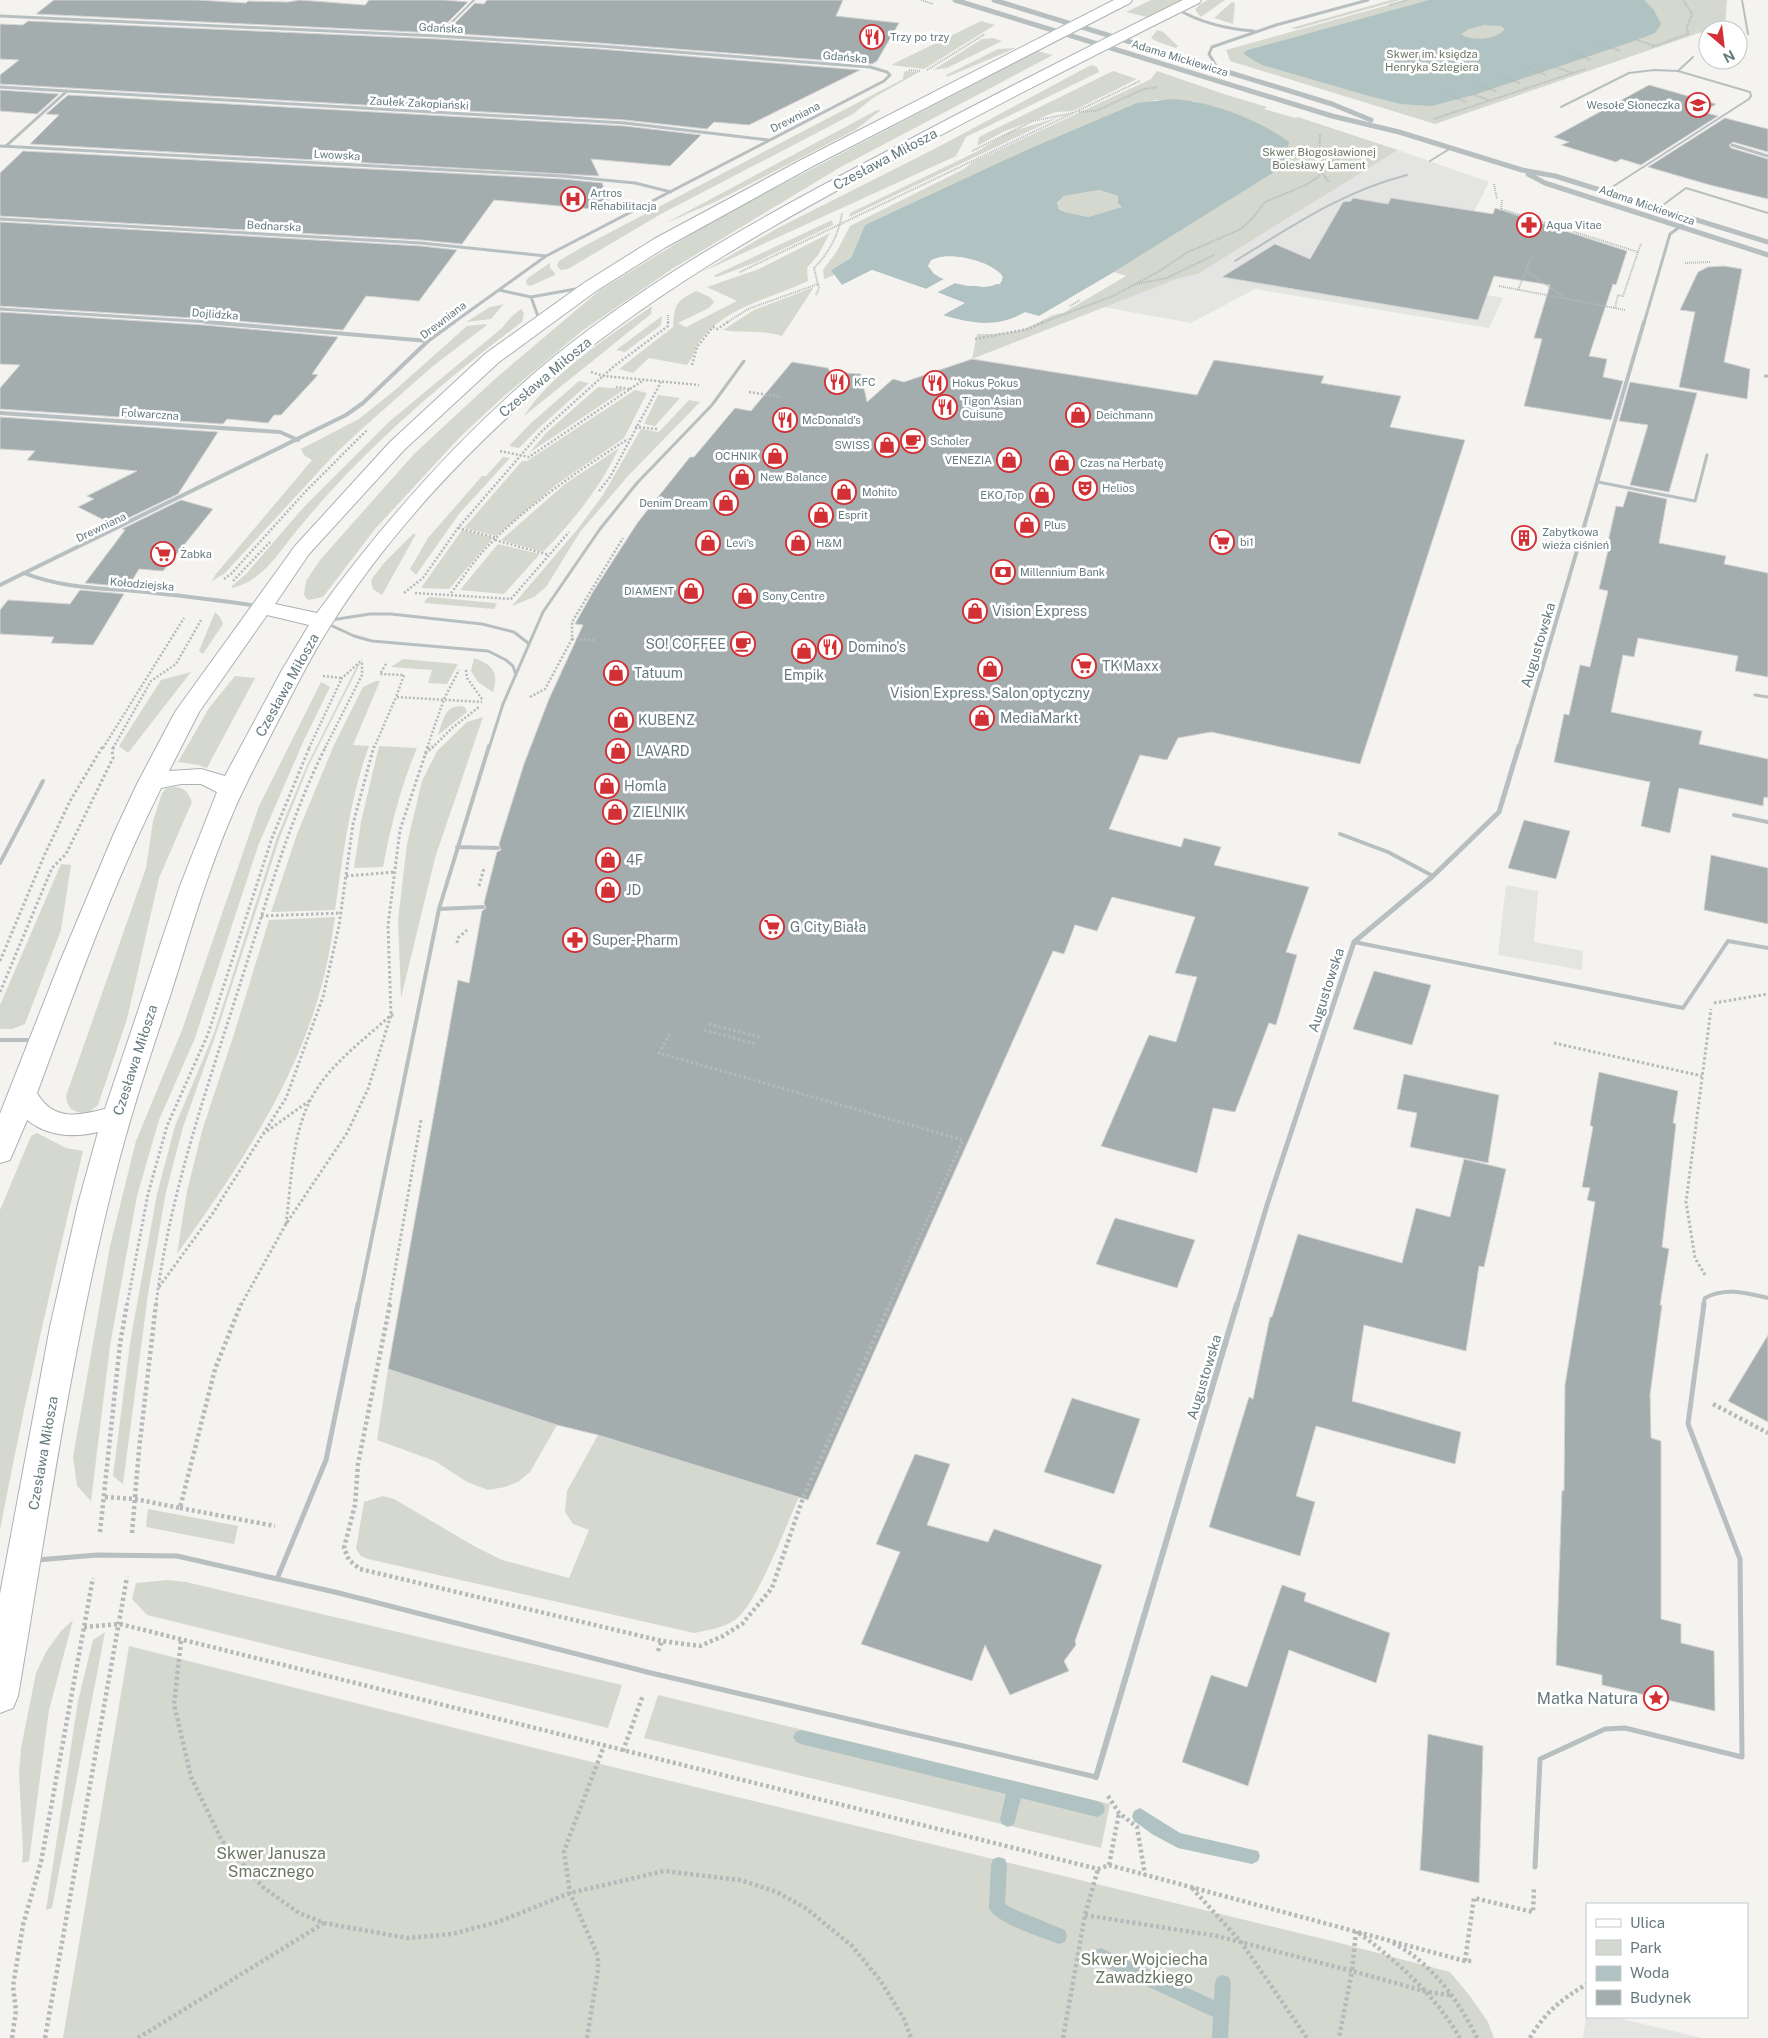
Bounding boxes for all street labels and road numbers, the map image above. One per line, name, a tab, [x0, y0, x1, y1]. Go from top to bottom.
street label: Gdańska	[418, 21, 464, 35]
street label: Adama Mickiewicza	[1130, 38, 1230, 78]
street label: Gdańska	[822, 49, 868, 65]
street label: Zaułek Zakopiański	[369, 94, 469, 112]
street label: Drewniana	[768, 99, 822, 135]
street label: Czesława Miłosza	[830, 125, 940, 193]
street label: Lwowska	[313, 148, 361, 162]
street label: Adama Mickiewicza	[1598, 183, 1696, 227]
street label: Bednarska	[246, 219, 302, 233]
street label: Drewniana	[418, 299, 468, 341]
street label: Dojlidzka	[191, 306, 239, 322]
street label: Czesława Miłosza	[496, 334, 594, 420]
street label: Folwarczna	[121, 406, 179, 422]
street label: Drewniana	[74, 510, 128, 544]
street label: Kołodziejska	[109, 575, 175, 593]
street label: Augustowska	[1518, 601, 1558, 689]
street label: Czesława Miłosza	[252, 631, 322, 739]
street label: Augustowska	[1305, 946, 1347, 1034]
street label: Czesława Miłosza	[110, 1003, 160, 1117]
street label: Augustowska	[1184, 1333, 1224, 1421]
street label: Czesława Miłosza	[25, 1395, 61, 1511]

